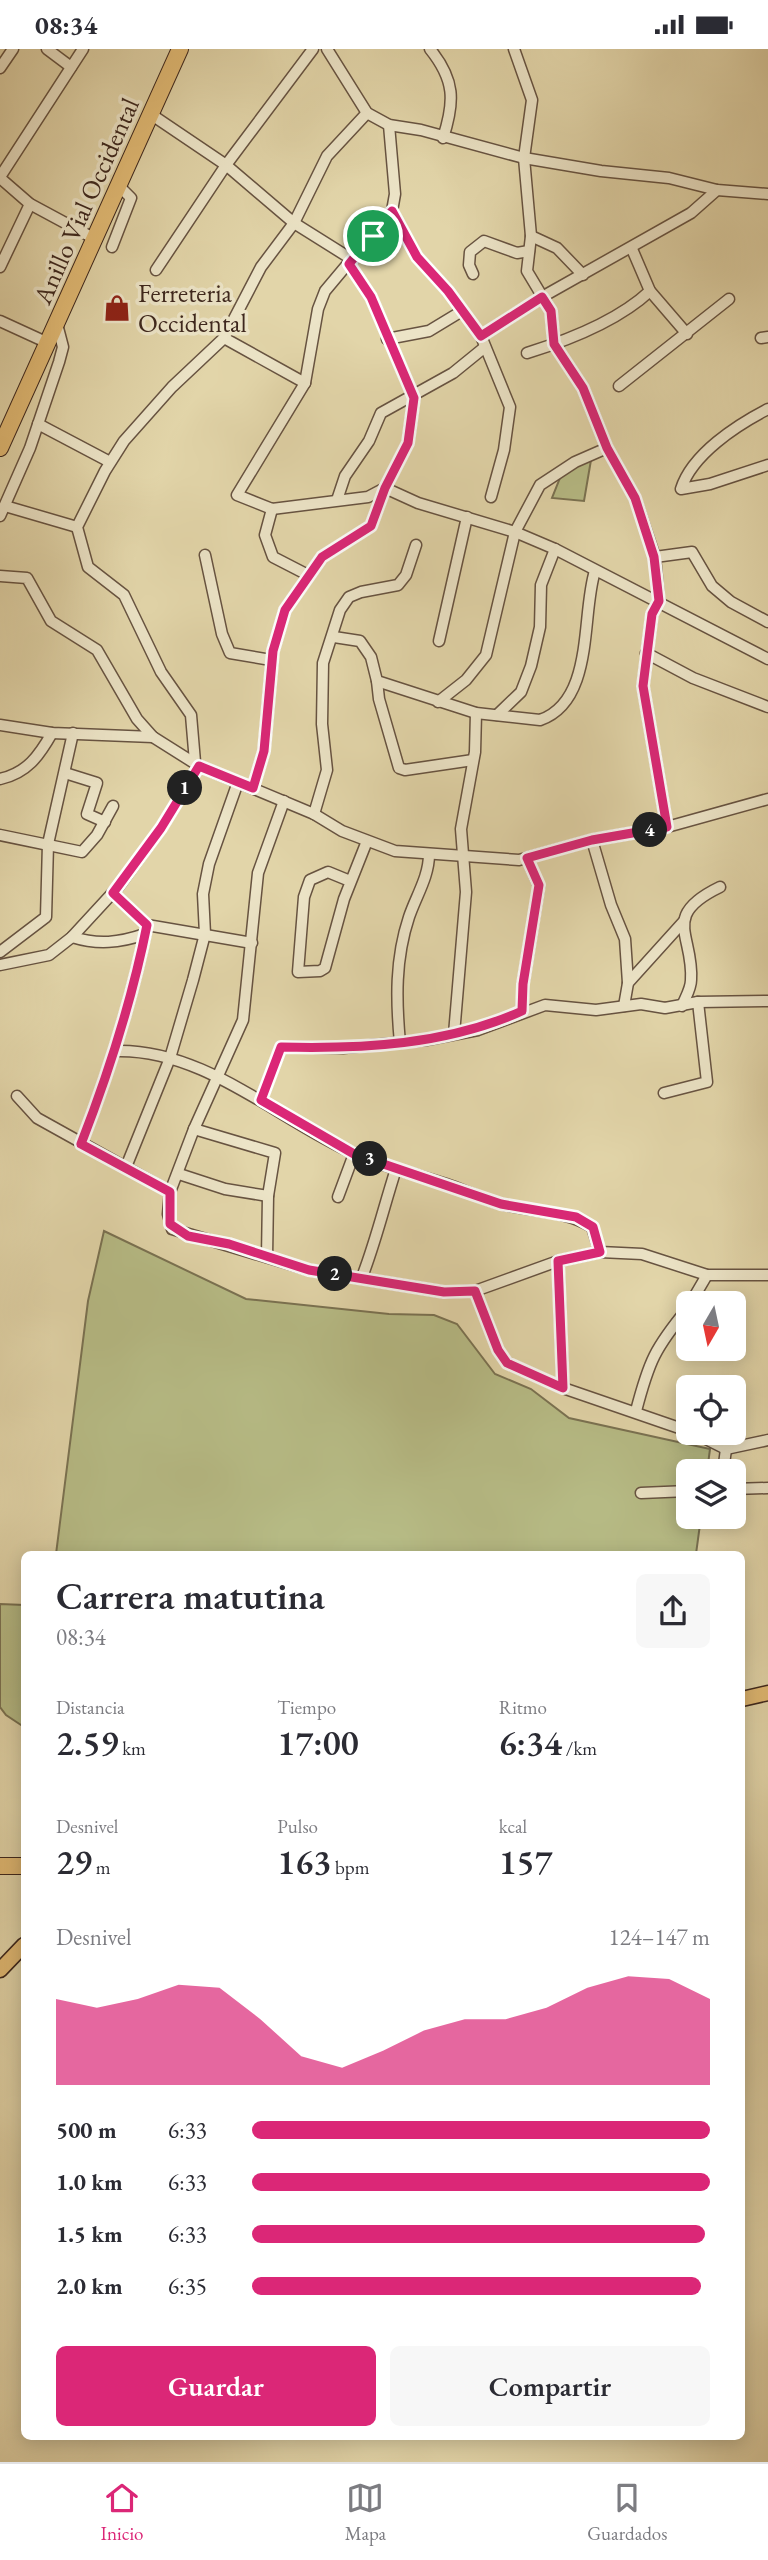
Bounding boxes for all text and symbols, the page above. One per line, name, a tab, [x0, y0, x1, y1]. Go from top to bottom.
text: 08:34	[35, 8, 97, 42]
street label: Anillo Vial Occidental	[25, 92, 147, 310]
pin	[343, 206, 403, 266]
icon: arrive	[354, 217, 392, 255]
place label: Ferreteria Occidental	[138, 276, 247, 340]
shop icon: Ferreteria Occidental	[102, 293, 132, 323]
pin: 1	[168, 771, 202, 805]
text: 1	[179, 775, 190, 800]
pin: 4	[632, 813, 668, 847]
text: 4	[644, 817, 655, 842]
pin: 3	[352, 1141, 388, 1177]
text: 3	[364, 1146, 375, 1171]
pin: 2	[318, 1257, 352, 1291]
text: 2	[329, 1261, 340, 1286]
north arrow	[676, 1291, 746, 1361]
map controls	[676, 1291, 746, 1529]
button: locate	[676, 1375, 746, 1445]
button: layers	[676, 1459, 746, 1529]
text: Carrera matutina	[56, 1571, 325, 1620]
button: share	[636, 1574, 710, 1648]
text: 08:34	[56, 1622, 106, 1652]
text: Distancia	[56, 1695, 125, 1720]
text: Tiempo	[277, 1695, 336, 1720]
text: Ritmo	[499, 1695, 547, 1720]
text: 2.59	[56, 1720, 118, 1765]
text: 17:00	[277, 1720, 359, 1765]
text: 6:34	[499, 1720, 562, 1765]
text: km	[118, 1736, 146, 1761]
text: /km	[562, 1736, 597, 1761]
text: Desnivel	[56, 1814, 118, 1839]
text: Pulso	[277, 1814, 318, 1839]
text: kcal	[499, 1814, 527, 1839]
text: 29	[56, 1839, 92, 1884]
text: 163	[277, 1839, 331, 1884]
text: 157	[499, 1839, 553, 1884]
text: m	[92, 1855, 111, 1880]
text: bpm	[331, 1855, 369, 1880]
text: Desnivel	[56, 1922, 132, 1952]
text: 124–147 m	[609, 1922, 710, 1952]
text: 500 m	[56, 2115, 117, 2145]
text: 6:33	[168, 2115, 207, 2145]
text: 1.0 km	[56, 2167, 123, 2197]
text: 6:33	[168, 2167, 207, 2197]
text: 1.5 km	[56, 2219, 123, 2249]
text: 6:33	[168, 2219, 207, 2249]
text: 2.0 km	[56, 2271, 123, 2301]
text: 6:35	[168, 2271, 207, 2301]
button: Guardar	[56, 2346, 376, 2426]
button: Compartir	[390, 2346, 710, 2426]
tab: Inicio	[101, 2479, 144, 2546]
tab: Mapa	[345, 2479, 386, 2546]
tab: Guardados	[587, 2479, 667, 2546]

